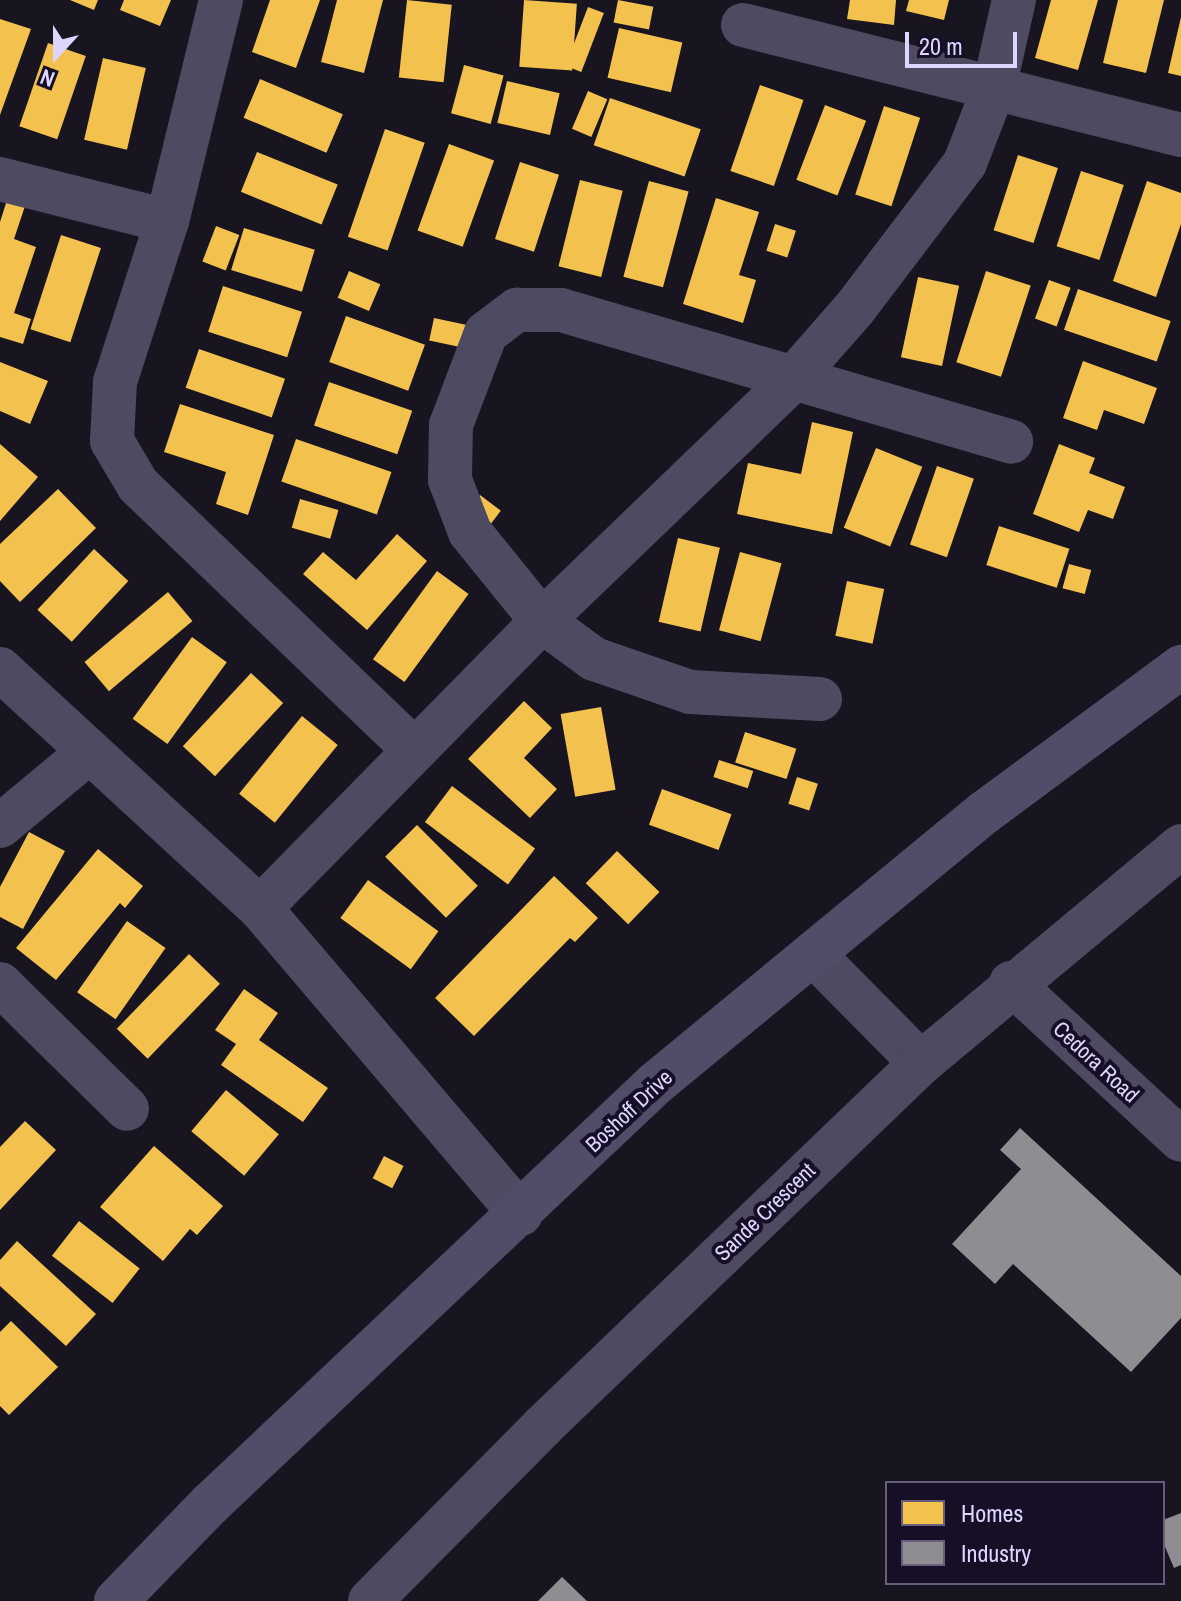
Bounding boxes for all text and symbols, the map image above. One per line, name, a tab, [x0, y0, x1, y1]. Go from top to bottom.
north arrow	[16, 16, 96, 96]
scale bar	[909, 16, 1021, 66]
text: 20 m	[919, 30, 963, 62]
text: N	[36, 62, 59, 95]
street label: Cedora Road	[1048, 1016, 1144, 1108]
street label: Boshoff Drive	[580, 1064, 678, 1158]
street label: Sande Crescent	[709, 1158, 821, 1266]
legend	[885, 1481, 1165, 1585]
text: Homes	[961, 1497, 1023, 1529]
text: Industry	[961, 1537, 1031, 1569]

